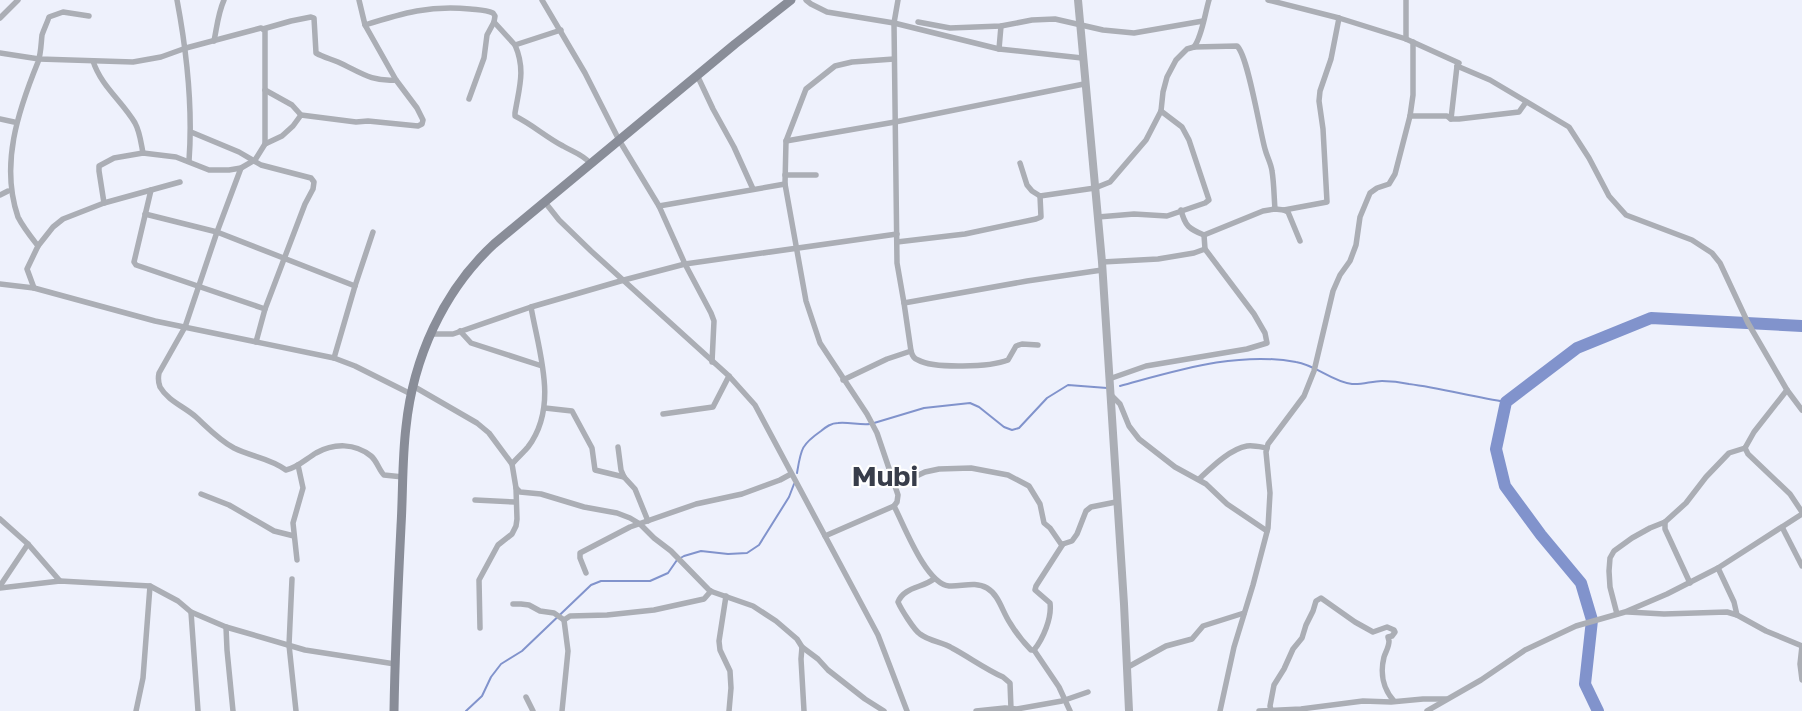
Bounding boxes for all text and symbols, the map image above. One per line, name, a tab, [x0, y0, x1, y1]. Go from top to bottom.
district label: Mubi	[852, 459, 918, 492]

